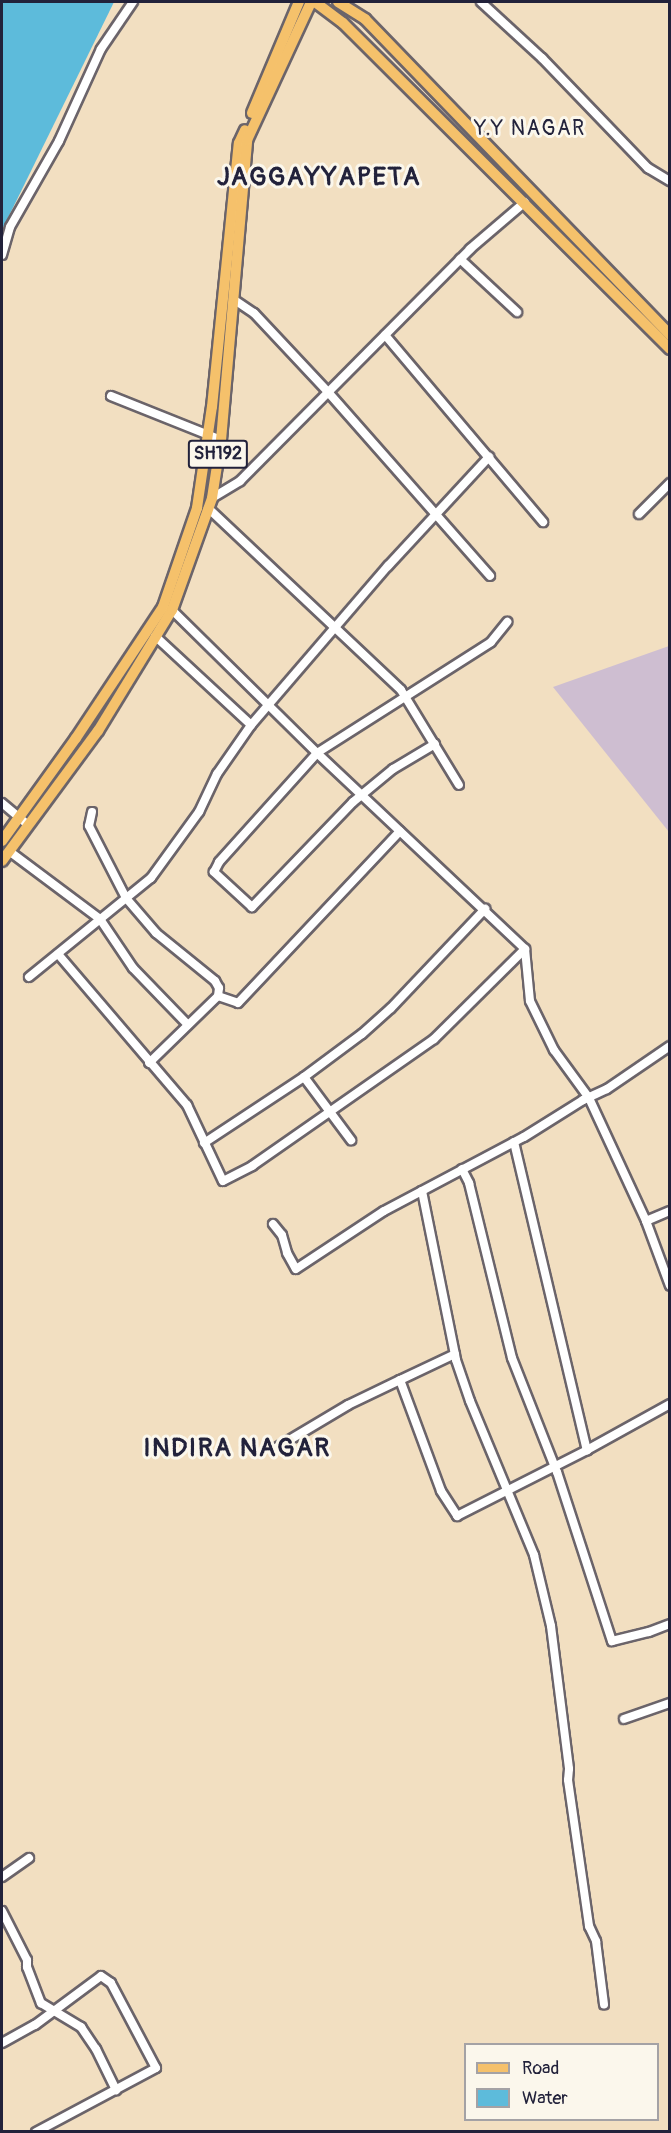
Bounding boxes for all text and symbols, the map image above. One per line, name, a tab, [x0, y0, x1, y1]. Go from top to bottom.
district label: Y.Y NAGAR	[474, 116, 586, 142]
district label: JAGGAYYAPETA	[217, 162, 421, 194]
road number: SH192	[186, 439, 250, 469]
district label: INDIRA NAGAR	[143, 1433, 331, 1465]
legend	[464, 2043, 659, 2121]
text: Road	[522, 2057, 559, 2080]
text: Water	[522, 2087, 568, 2110]

